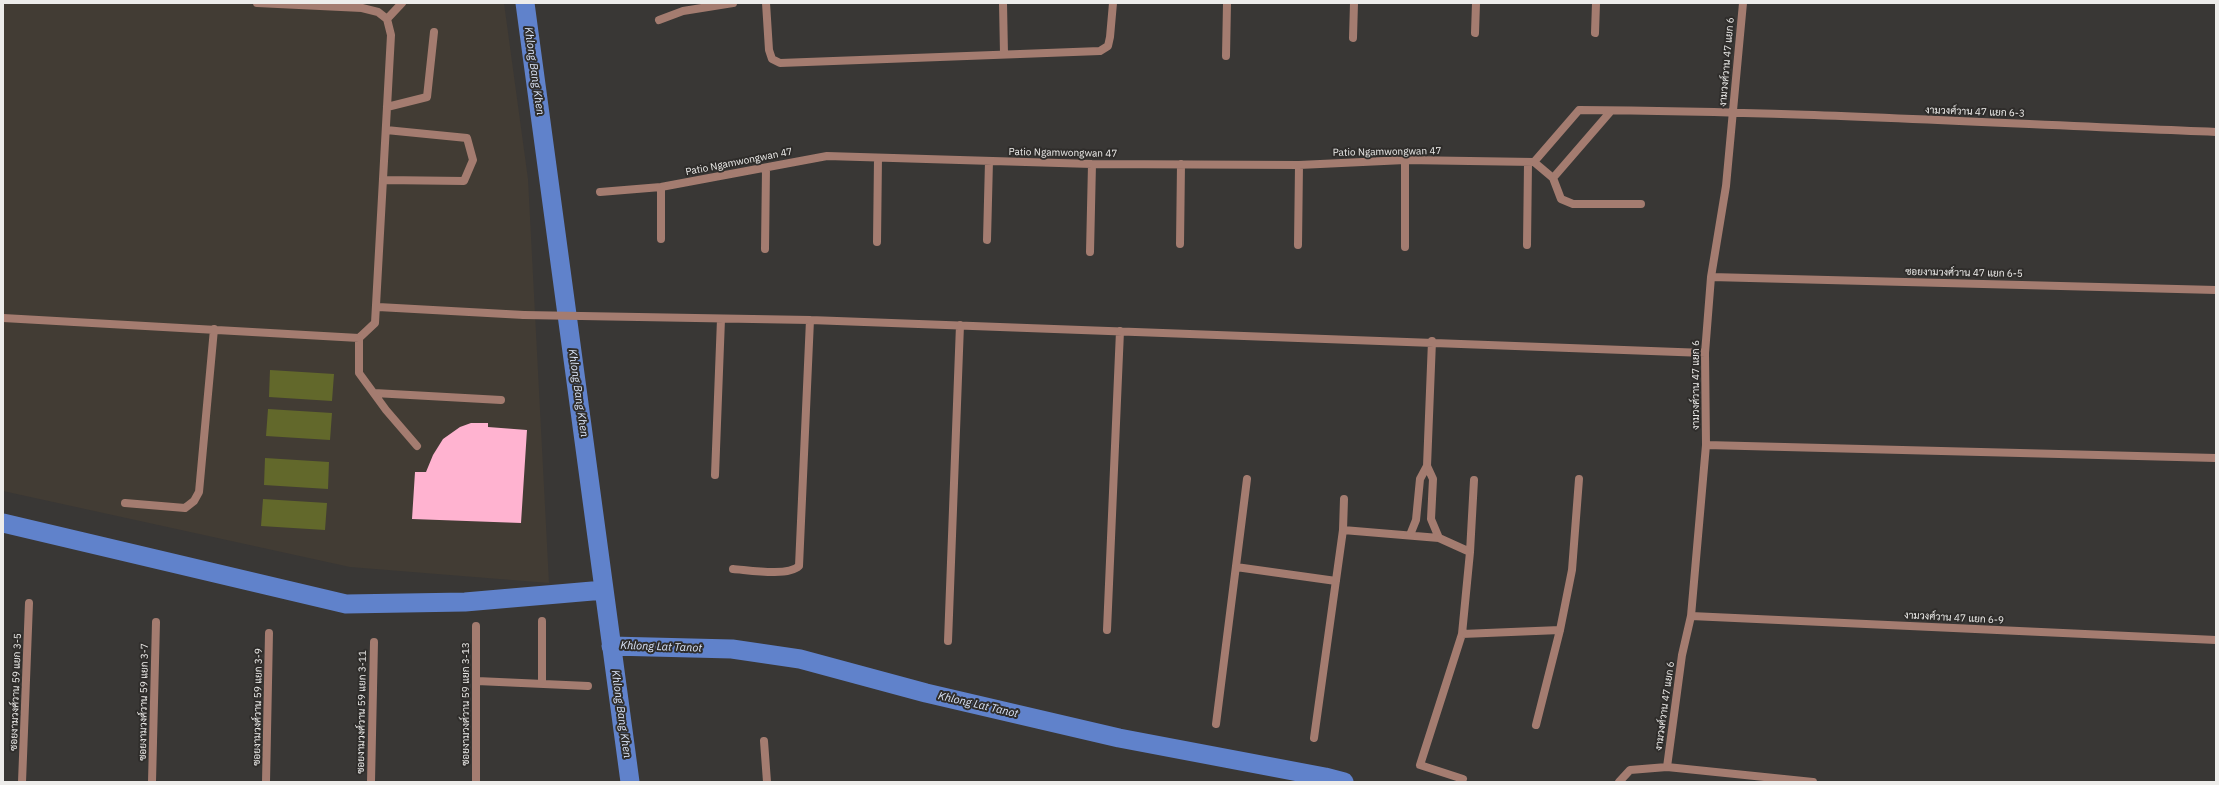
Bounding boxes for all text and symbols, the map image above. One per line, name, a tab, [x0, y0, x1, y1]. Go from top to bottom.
street label: งามวงศ์วาน 47 แยก 6	[1717, 17, 1737, 107]
water label: Khlong Bang Khen	[521, 26, 547, 116]
street label: งามวงศ์วาน 47 แยก 6-3	[1925, 104, 2025, 120]
street label: Patio Ngamwongwan 47	[1332, 145, 1442, 159]
street label: Patio Ngamwongwan 47	[684, 146, 794, 178]
street label: Patio Ngamwongwan 47	[1008, 146, 1118, 160]
street label: ซอยงามวงศ์วาน 47 แยก 6-5	[1905, 266, 2023, 280]
street label: งามวงศ์วาน 47 แยก 6	[1690, 340, 1702, 430]
water label: Khlong Bang Khen	[565, 348, 591, 438]
street label: งามวงศ์วาน 47 แยก 6-9	[1904, 609, 2004, 627]
street label: ซอยงามวงศ์วาน 59 แยก 3-5	[8, 633, 24, 751]
water label: Khlong Lat Tanot	[620, 639, 702, 655]
street label: ซอยงามวงศ์วาน 59 แยก 3-13	[460, 642, 472, 766]
street label: ซอยงามวงศ์วาน 59 แยก 3-7	[137, 643, 151, 761]
street label: ซอยงามวงศ์วาน 59 แยก 3-9	[251, 648, 265, 766]
street label: ซอยงามวงศ์วาน 59 แยก 3-11	[355, 650, 369, 774]
street label: งามวงศ์วาน 47 แยก 6	[1653, 661, 1677, 751]
water label: Khlong Bang Khen	[608, 669, 634, 759]
water label: Khlong Lat Tanot	[937, 689, 1019, 721]

